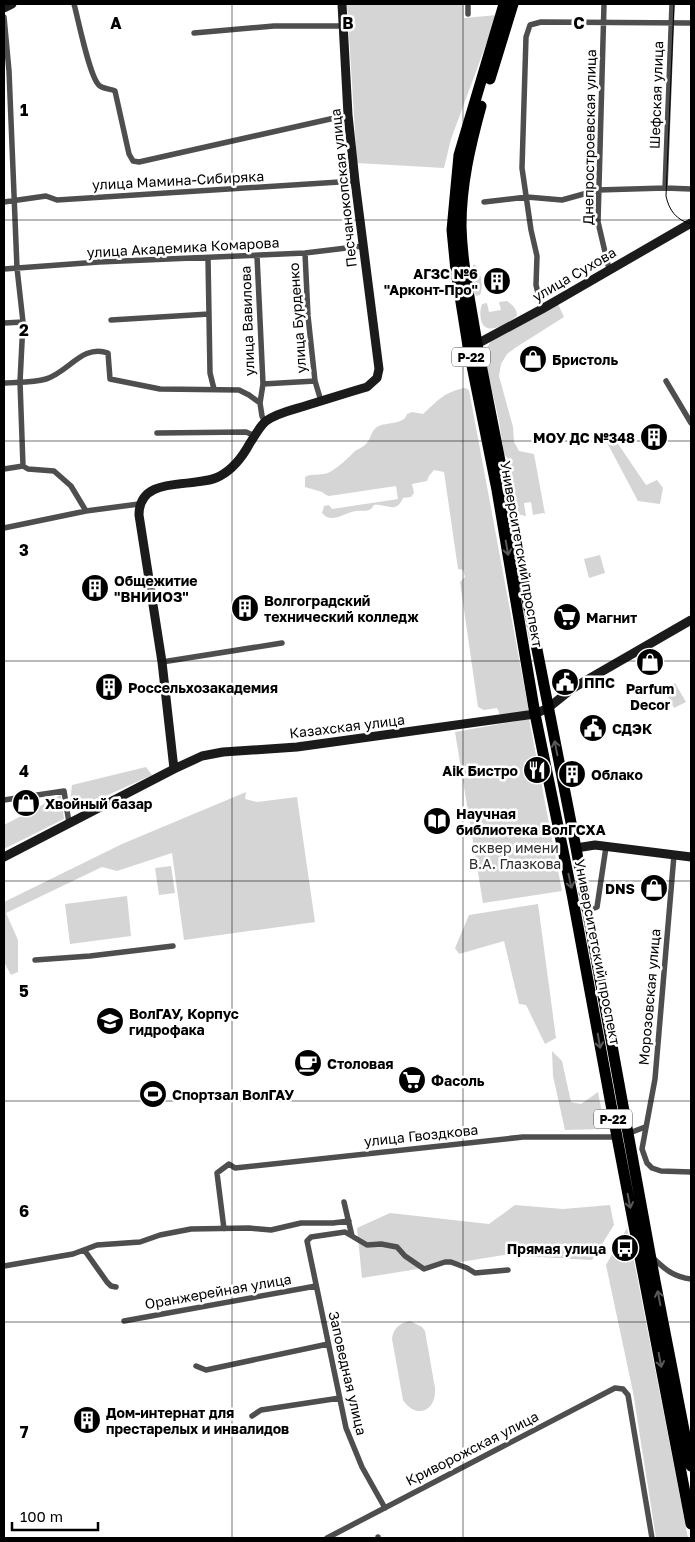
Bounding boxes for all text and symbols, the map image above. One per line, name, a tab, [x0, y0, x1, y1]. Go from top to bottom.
text: A	[110, 13, 122, 33]
text: B	[342, 13, 354, 33]
text: C	[573, 13, 585, 33]
street label: Шефская улица	[646, 41, 666, 149]
street label: Днепростроевская улица	[579, 49, 599, 225]
text: 1	[20, 100, 28, 120]
street label: Песчанокопская улица	[326, 108, 360, 268]
street label: улица Мамина-Сибиряка	[92, 167, 264, 193]
street label: улица Академика Комарова	[86, 233, 280, 261]
street label: улица Сухова	[529, 243, 619, 305]
street label: улица Бурденко	[285, 262, 309, 374]
street label: улица Вавилова	[237, 265, 257, 377]
place label: АГЗС №6 "Арконт-Про"	[384, 265, 478, 298]
building icon: АГЗС №6 "Арконт-Про"	[482, 266, 512, 296]
text: 2	[19, 320, 29, 340]
shop icon: Бристоль	[518, 344, 548, 374]
road number: Р-22	[452, 348, 490, 367]
place label: Бристоль	[552, 351, 618, 368]
building icon: МОУ ДС №348	[639, 422, 669, 452]
place label: МОУ ДС №348	[533, 429, 635, 446]
street label: Университетский проспект	[497, 460, 547, 649]
text: 3	[19, 540, 29, 560]
one-way arrow	[502, 540, 512, 556]
place label: Общежитие "ВНИИОЗ"	[114, 572, 198, 605]
building icon: Общежитие "ВНИИОЗ"	[80, 573, 110, 603]
place label: Волгоградский технический колледж	[264, 592, 419, 625]
building icon: Волгоградский технический колледж	[230, 593, 260, 623]
supermarket icon: Магнит	[552, 602, 582, 632]
place label: Магнит	[586, 609, 637, 626]
shop icon: Parfum Decor	[635, 647, 665, 677]
public building icon: ППС	[550, 667, 580, 697]
building icon: Россельхозакадемия	[94, 672, 124, 702]
place label: ППС	[584, 674, 615, 691]
place label: Россельхозакадемия	[128, 679, 278, 696]
place label: Parfum Decor	[626, 680, 674, 713]
street label: Казахская улица	[288, 710, 406, 742]
public building icon: СДЭК	[578, 713, 608, 743]
place label: СДЭК	[612, 720, 653, 737]
one-way arrow	[551, 741, 560, 757]
restaurant icon: Aik Бистро	[522, 755, 552, 785]
building icon: Облако	[557, 759, 587, 789]
text: 4	[19, 761, 29, 781]
place label: Aik Бистро	[442, 762, 518, 779]
place label: Облако	[591, 766, 643, 783]
shop icon: Хвойный базар	[11, 788, 41, 818]
place label: Хвойный базар	[45, 795, 153, 812]
place label: Научная библиотека ВолГСХА	[456, 805, 606, 838]
library icon: Научная библиотека ВолГСХА	[422, 806, 452, 836]
park label: сквер имени В.А. Глазкова	[469, 839, 561, 872]
street label: Университетский проспект	[572, 858, 624, 1046]
one-way arrow	[565, 873, 575, 889]
shop icon: DNS	[639, 873, 669, 903]
place label: DNS	[605, 880, 635, 897]
street label: Морозовская улица	[635, 928, 663, 1066]
text: 5	[19, 981, 29, 1001]
place label: ВолГАУ, Корпус гидрофака	[129, 1005, 239, 1038]
school or university icon: ВолГАУ, Корпус гидрофака	[95, 1006, 125, 1036]
one-way arrow	[595, 1033, 605, 1049]
cafe icon: Столовая	[293, 1048, 323, 1078]
place label: Столовая	[327, 1055, 394, 1072]
supermarket icon: Фасоль	[397, 1065, 427, 1095]
place label: Фасоль	[431, 1072, 485, 1089]
sports icon: Спортзал ВолГАУ	[138, 1079, 168, 1109]
place label: Спортзал ВолГАУ	[172, 1086, 294, 1103]
road number: Р-22	[594, 1110, 632, 1128]
street label: улица Гвоздкова	[363, 1121, 479, 1149]
one-way arrow	[625, 1192, 634, 1208]
text: 6	[19, 1201, 29, 1221]
bus stop icon: Прямая улица	[610, 1233, 640, 1263]
place label: Прямая улица	[507, 1240, 606, 1257]
street label: Оранжерейная улица	[143, 1270, 293, 1312]
one-way arrow	[653, 1290, 663, 1306]
street label: Заповедная улица	[325, 1309, 371, 1437]
one-way arrow	[655, 1352, 665, 1368]
place label: Дом-интернат для престарелых и инвалидов	[106, 1404, 289, 1437]
building icon: Дом-интернат для престарелых и инвалидов	[72, 1405, 102, 1435]
street label: Криворожская улица	[403, 1407, 541, 1489]
text: 7	[20, 1422, 29, 1442]
scale bar	[12, 1500, 99, 1532]
text: 100 m	[20, 1507, 63, 1525]

